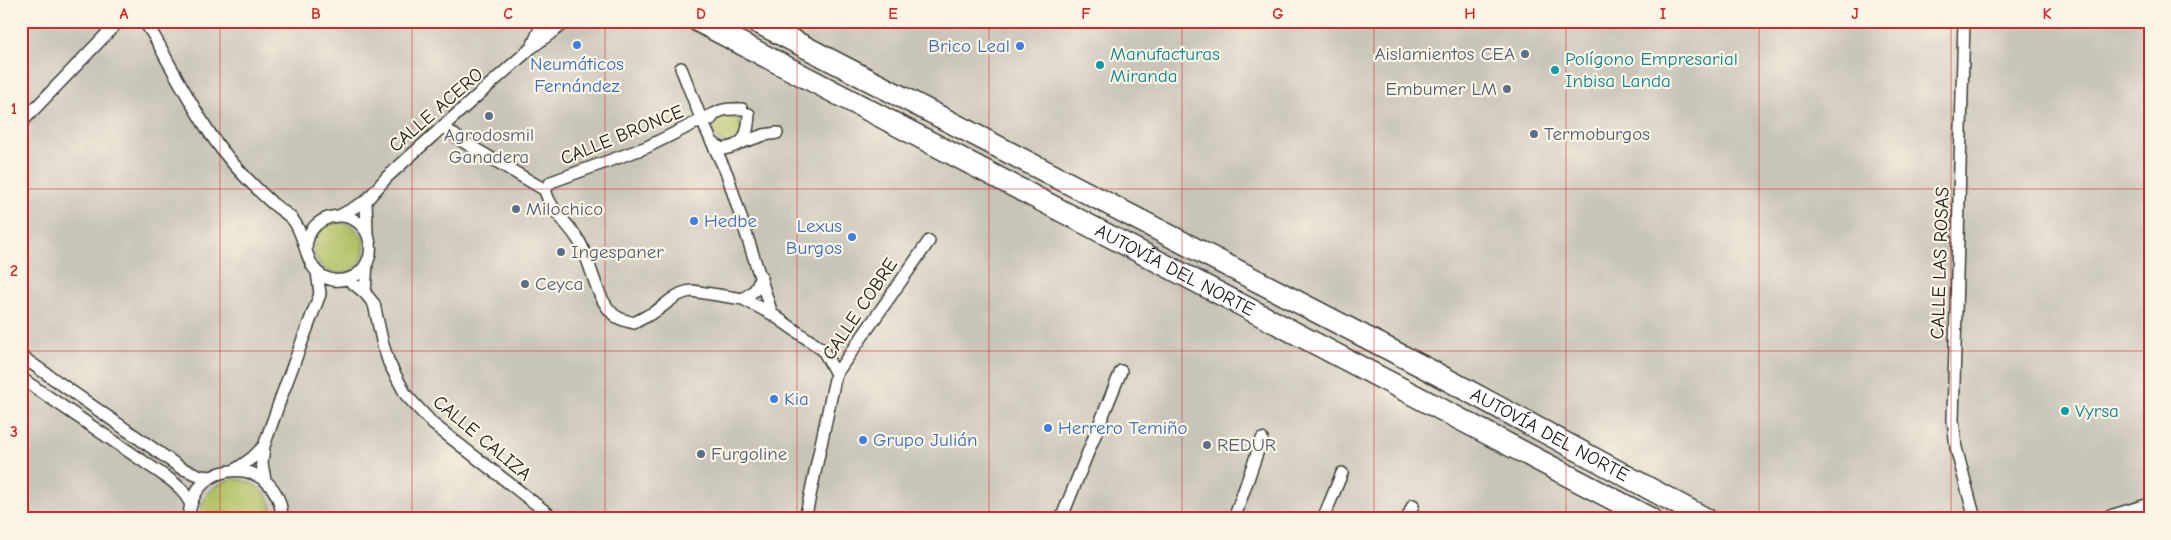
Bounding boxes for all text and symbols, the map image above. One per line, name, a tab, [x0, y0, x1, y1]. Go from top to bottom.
text: A	[120, 5, 129, 23]
text: B	[311, 5, 321, 23]
text: C	[503, 5, 513, 23]
text: D	[696, 5, 706, 23]
text: E	[888, 5, 898, 23]
text: F	[1081, 5, 1091, 23]
text: G	[1272, 5, 1284, 23]
text: H	[1464, 5, 1476, 23]
text: I	[1660, 5, 1666, 23]
text: J	[1851, 5, 1859, 23]
text: K	[2042, 5, 2052, 23]
place label: Brico Leal	[928, 35, 1010, 57]
marker: Neumáticos Fernández	[571, 39, 583, 51]
marker: Brico Leal	[1014, 40, 1026, 52]
place label: Manufacturas Miranda	[1110, 43, 1220, 87]
place label: Aislamientos CEA	[1375, 43, 1515, 65]
marker: Aislamientos CEA	[1519, 48, 1531, 60]
place label: Polígono Empresarial Inbisa Landa	[1565, 48, 1738, 92]
place label: Neumáticos Fernández	[530, 53, 624, 97]
marker: Manufacturas Miranda	[1094, 59, 1106, 71]
street label: CALLE ACERO	[385, 63, 487, 157]
marker: Polígono Empresarial Inbisa Landa	[1549, 64, 1561, 76]
place label: Embumer LM	[1385, 78, 1497, 100]
marker: Embumer LM	[1501, 83, 1513, 95]
text: 1	[11, 100, 17, 118]
street label: CALLE BRONCE	[557, 100, 687, 170]
marker: Agrodosmil Ganadera	[483, 110, 495, 122]
place label: Termoburgos	[1544, 123, 1650, 145]
place label: Agrodosmil Ganadera	[444, 124, 534, 168]
marker: Termoburgos	[1528, 128, 1540, 140]
street label: CALLE LAS ROSAS	[1926, 186, 1954, 340]
place label: Milochico	[526, 198, 603, 220]
marker: Milochico	[510, 203, 522, 215]
place label: Hedbe	[704, 210, 757, 232]
marker: Hedbe	[688, 215, 700, 227]
place label: Lexus Burgos	[786, 215, 842, 259]
street label: AUTOVÍA DEL NORTE	[1091, 220, 1258, 321]
marker: Lexus Burgos	[846, 231, 858, 243]
place label: Ingespaner	[571, 241, 664, 263]
marker: Ingespaner	[555, 246, 567, 258]
street label: CALLE COBRE	[818, 254, 902, 364]
text: 2	[10, 262, 18, 280]
place label: Ceyca	[535, 273, 583, 295]
marker: Ceyca	[519, 278, 531, 290]
street label: AUTOVÍA DEL NORTE	[1467, 383, 1633, 486]
place label: Kia	[784, 388, 809, 410]
street label: CALLE CALIZA	[428, 391, 536, 485]
marker: Kia	[768, 393, 780, 405]
place label: Vyrsa	[2075, 400, 2119, 422]
marker: Vyrsa	[2059, 405, 2071, 417]
place label: Herrero Temiño	[1058, 417, 1188, 439]
marker: Herrero Temiño	[1042, 422, 1054, 434]
text: 3	[10, 423, 18, 441]
place label: Grupo Julián	[873, 429, 978, 451]
marker: Grupo Julián	[857, 434, 869, 446]
place label: REDUR	[1217, 434, 1276, 456]
marker: REDUR	[1201, 439, 1213, 451]
place label: Furgoline	[711, 443, 787, 465]
marker: Furgoline	[695, 448, 707, 460]

